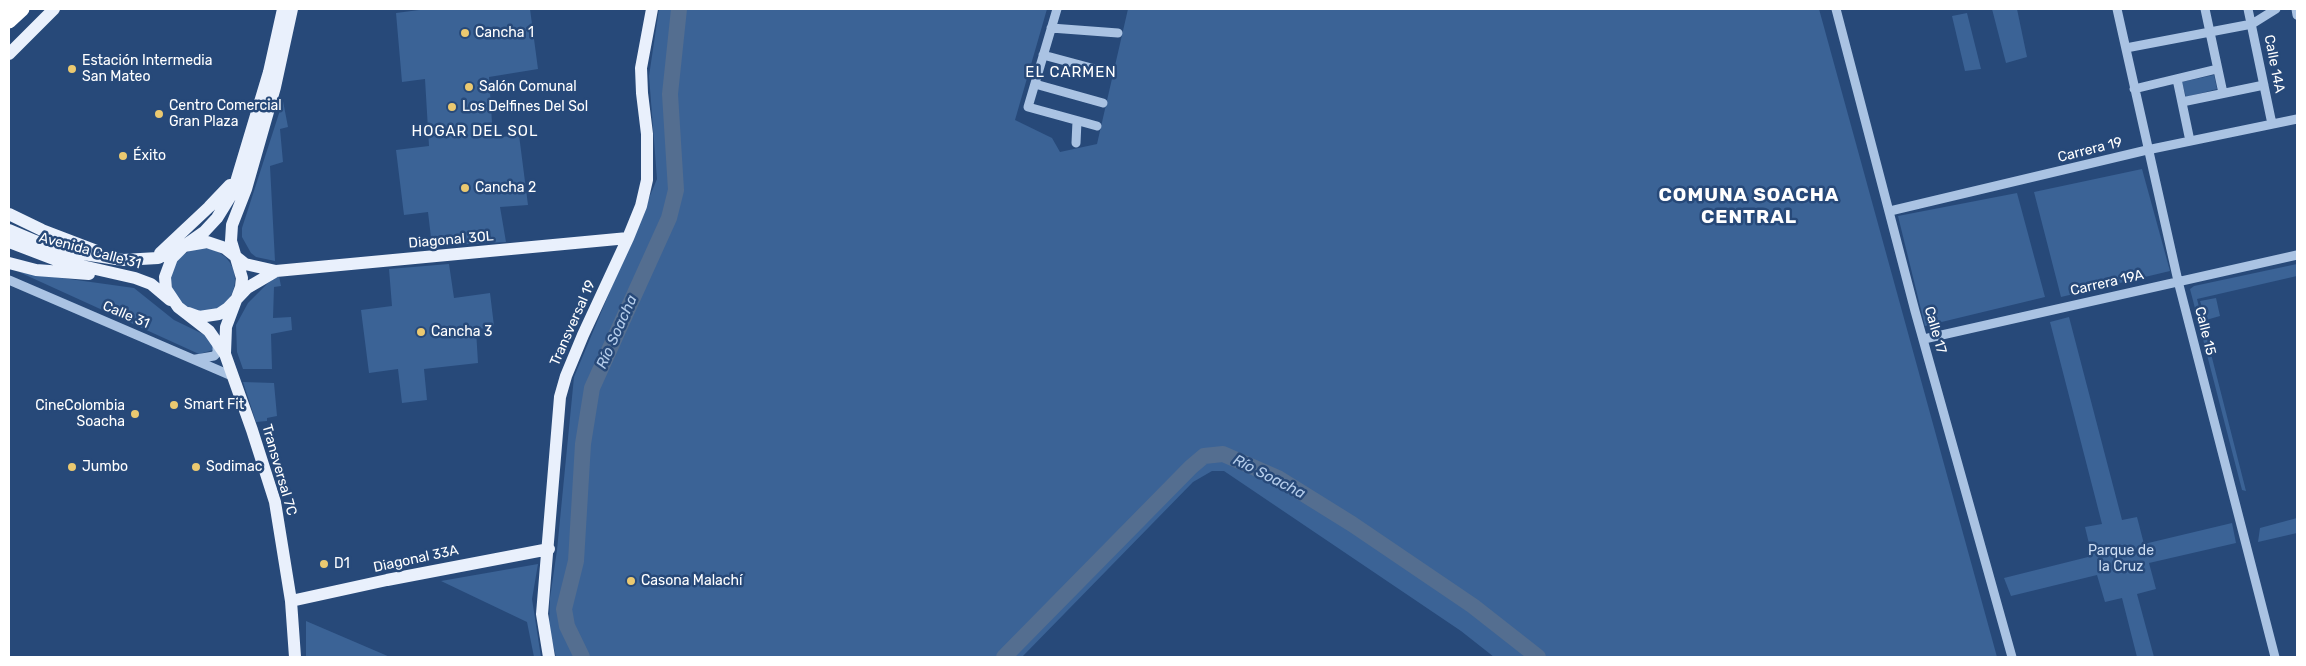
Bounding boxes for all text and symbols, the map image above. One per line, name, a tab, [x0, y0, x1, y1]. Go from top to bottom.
place label: Cancha 1	[475, 25, 534, 41]
marker: Cancha 1	[459, 27, 471, 39]
street label: Calle 14A	[2260, 33, 2288, 95]
place label: Estación Intermedia San Mateo	[82, 53, 212, 85]
marker: Estación Intermedia San Mateo	[66, 63, 78, 75]
district label: EL CARMEN	[1024, 64, 1118, 82]
place label: Salón Comunal	[479, 79, 577, 95]
marker: Salón Comunal	[463, 81, 475, 93]
place label: Centro Comercial Gran Plaza	[169, 98, 282, 130]
place label: Los Delfines Del Sol	[462, 99, 588, 115]
marker: Los Delfines Del Sol	[446, 101, 458, 113]
marker: Centro Comercial Gran Plaza	[153, 108, 165, 120]
district label: HOGAR DEL SOL	[410, 123, 540, 141]
street label: Carrera 19	[2056, 134, 2124, 166]
place label: Éxito	[133, 148, 166, 164]
marker: Éxito	[117, 150, 129, 162]
place label: Cancha 2	[475, 180, 536, 196]
marker: Cancha 2	[459, 182, 471, 194]
district label: COMUNA SOACHA CENTRAL	[1657, 185, 1841, 229]
street label: Diagonal 30L	[408, 228, 494, 252]
street label: Avenida Calle 31	[37, 229, 143, 273]
street label: Carrera 19A	[2069, 266, 2145, 300]
street label: Transversal 19	[547, 278, 599, 368]
water label: Río Soacha	[593, 292, 641, 372]
street label: Calle 31	[100, 298, 152, 332]
street label: Calle 17	[1920, 304, 1950, 356]
street label: Calle 15	[2191, 305, 2219, 357]
place label: Cancha 3	[431, 324, 492, 340]
marker: Cancha 3	[415, 326, 427, 338]
place label: Smart Fit	[184, 397, 244, 413]
place label: CineColombia Soacha	[35, 398, 125, 431]
marker: Smart Fit	[168, 399, 180, 411]
marker: CineColombia Soacha	[129, 408, 141, 420]
street label: Transversal 7C	[258, 422, 300, 518]
water label: Río Soacha	[1230, 451, 1308, 503]
place label: Jumbo	[82, 459, 128, 475]
place label: Sodimac	[206, 459, 262, 475]
marker: Jumbo	[66, 461, 78, 473]
marker: Sodimac	[190, 461, 202, 473]
street label: Diagonal 33A	[372, 542, 460, 576]
park label: Parque de la Cruz	[2088, 543, 2154, 576]
place label: D1	[334, 556, 350, 572]
marker: D1	[318, 558, 330, 570]
place label: Casona Malachí	[641, 573, 742, 589]
marker: Casona Malachí	[625, 575, 637, 587]

